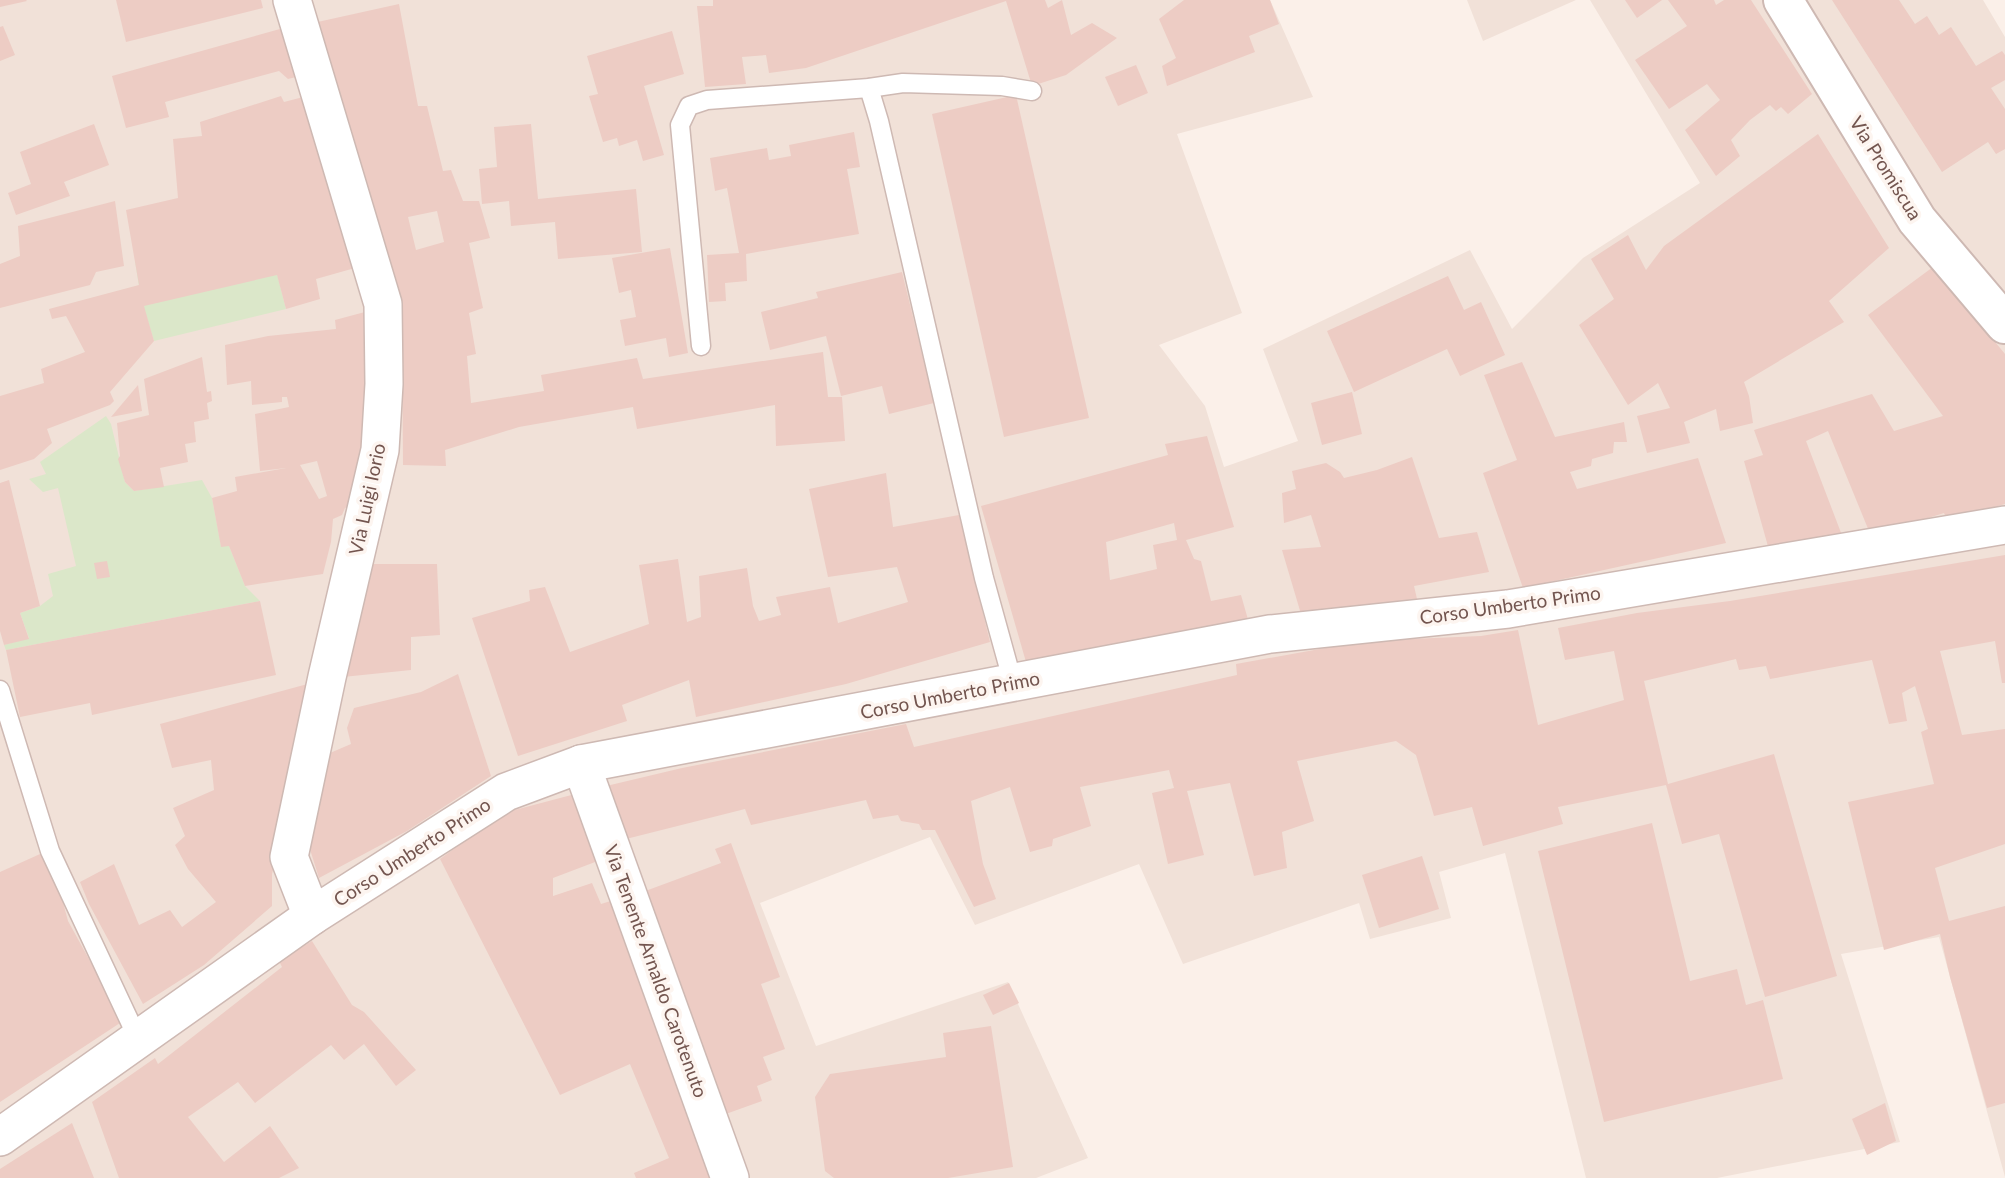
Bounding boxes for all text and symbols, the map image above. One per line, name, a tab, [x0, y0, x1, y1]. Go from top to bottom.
street label: Via Promiscua	[1845, 112, 1927, 224]
street label: Via Luigi Iorio	[343, 441, 390, 557]
street label: Corso Umberto Primo	[1418, 580, 1602, 629]
street label: Corso Umberto Primo	[858, 666, 1042, 723]
street label: Corso Umberto Primo	[329, 792, 494, 911]
street label: Via Tenente Arnaldo Carotenuto	[600, 841, 713, 1100]

